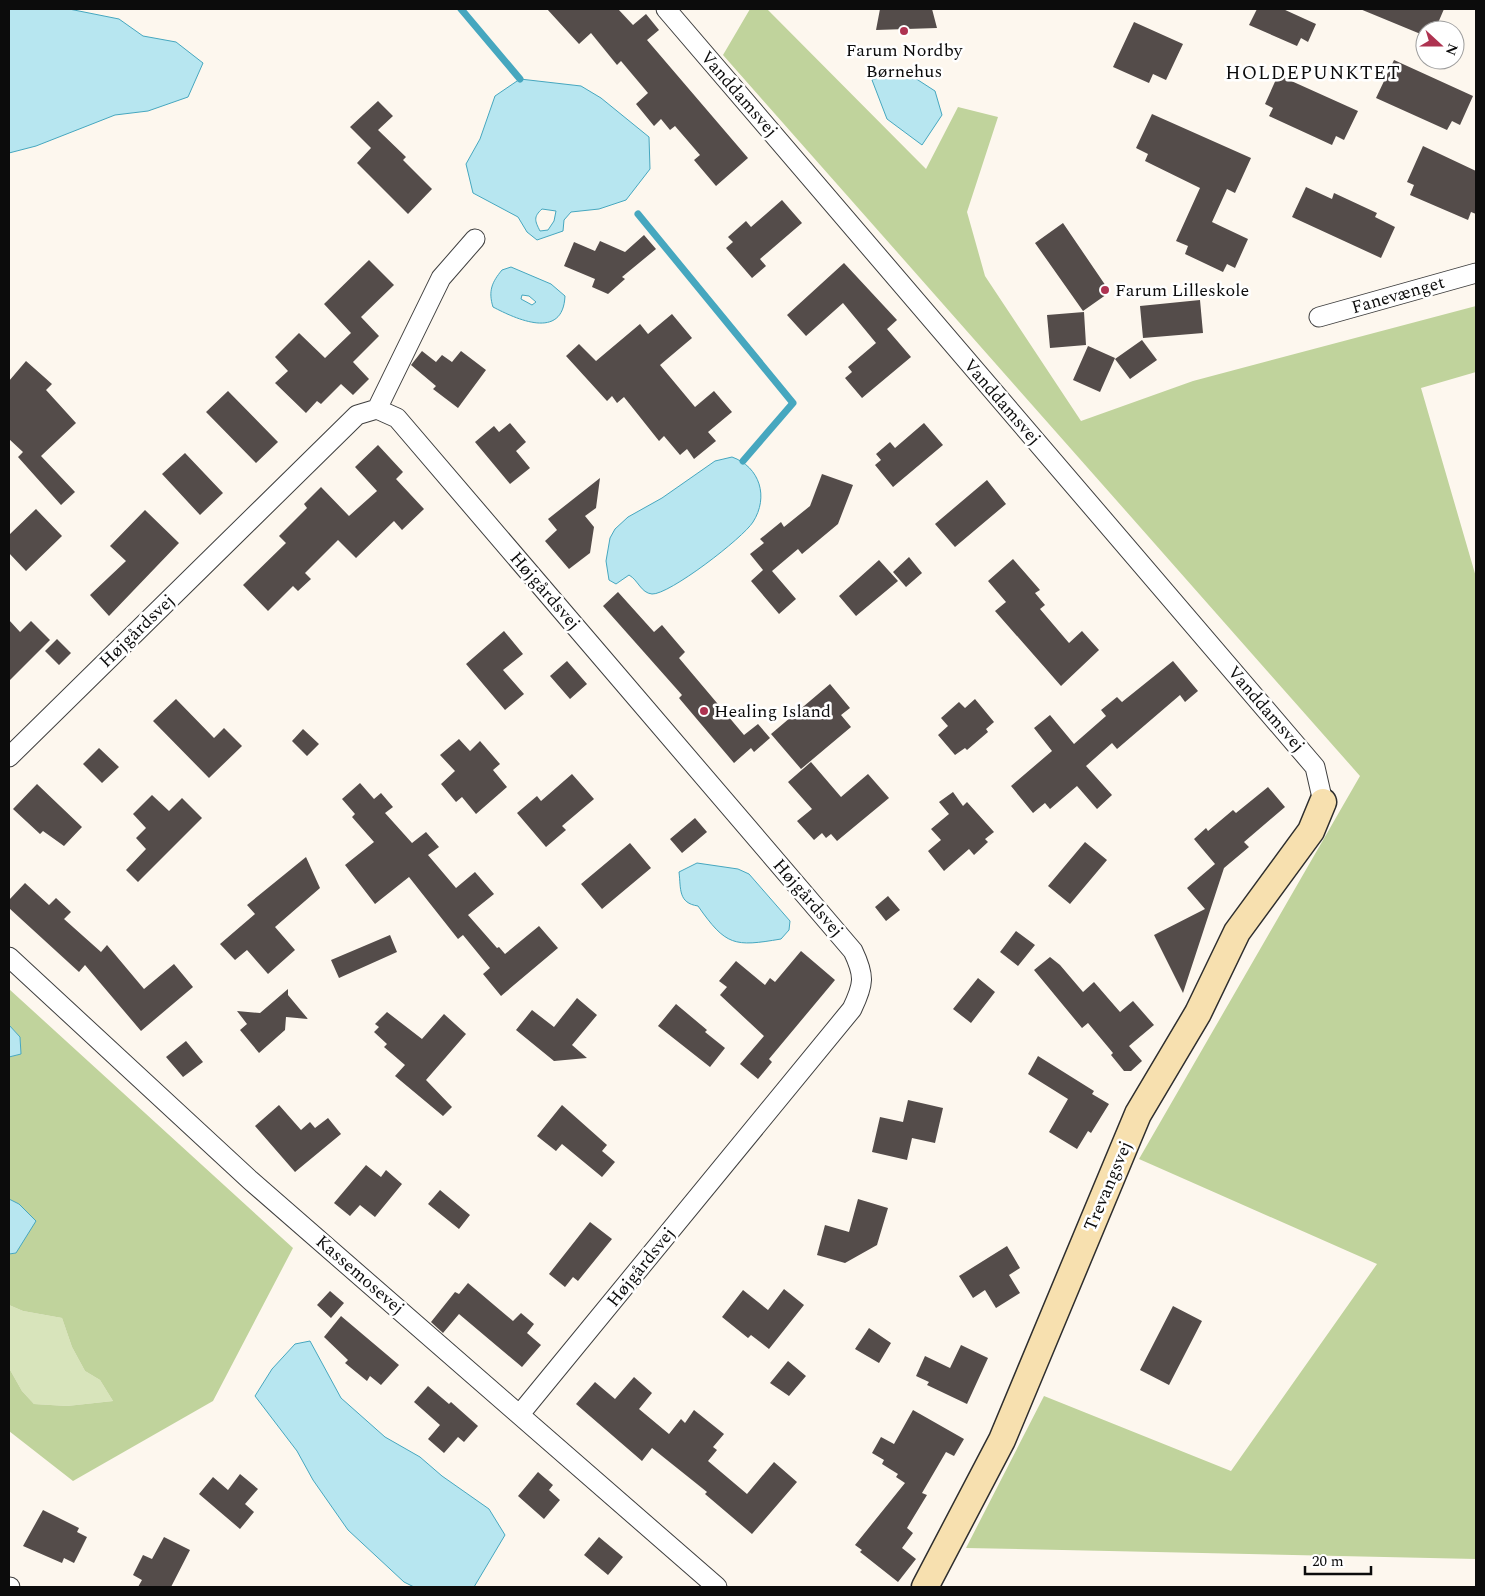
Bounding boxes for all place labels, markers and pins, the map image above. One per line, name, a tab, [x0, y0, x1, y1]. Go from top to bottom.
marker: Farum Nordby Børnehus	[898, 25, 910, 37]
place label: Farum Nordby Børnehus	[846, 37, 964, 85]
place label: Farum Lilleskole	[1115, 277, 1249, 304]
marker: Farum Lilleskole	[1099, 284, 1111, 296]
place label: Healing Island	[714, 698, 831, 725]
marker: Healing Island	[698, 705, 710, 717]

